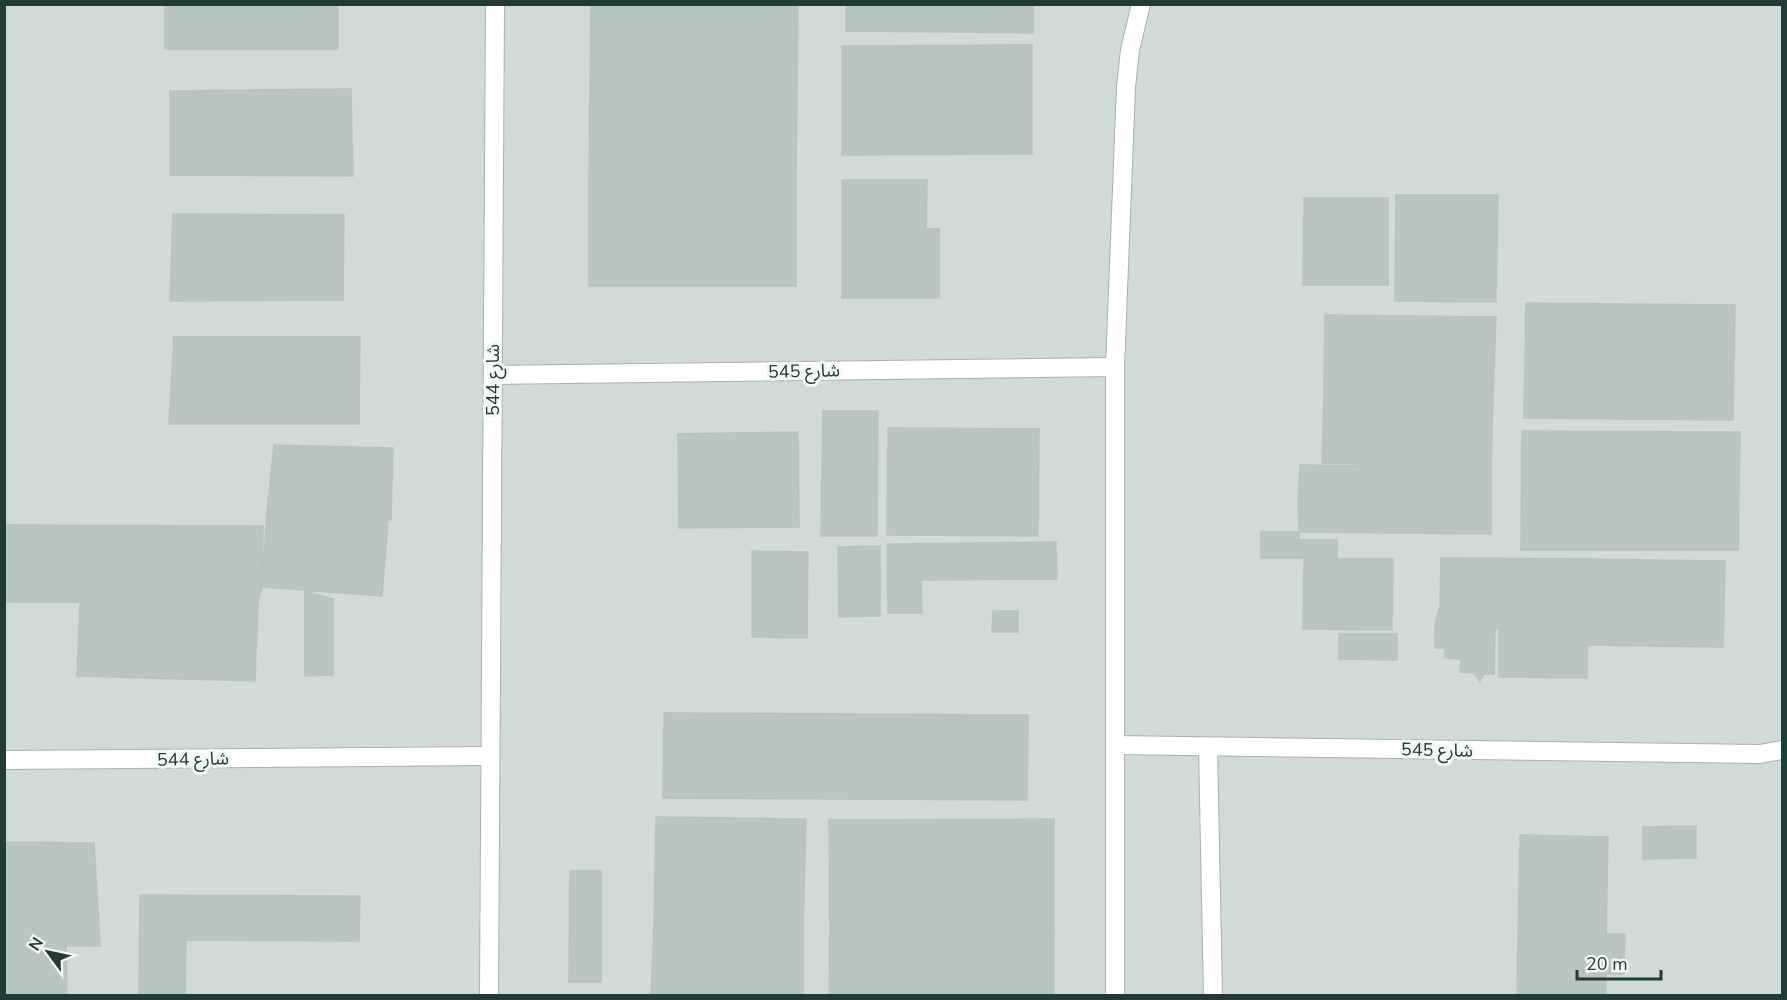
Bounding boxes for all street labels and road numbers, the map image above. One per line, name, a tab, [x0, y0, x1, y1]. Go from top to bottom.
street label: شارع 544	[481, 344, 507, 416]
street label: شارع 545	[768, 358, 840, 386]
street label: شارع 545	[1401, 737, 1473, 765]
street label: شارع 544	[157, 746, 229, 774]

